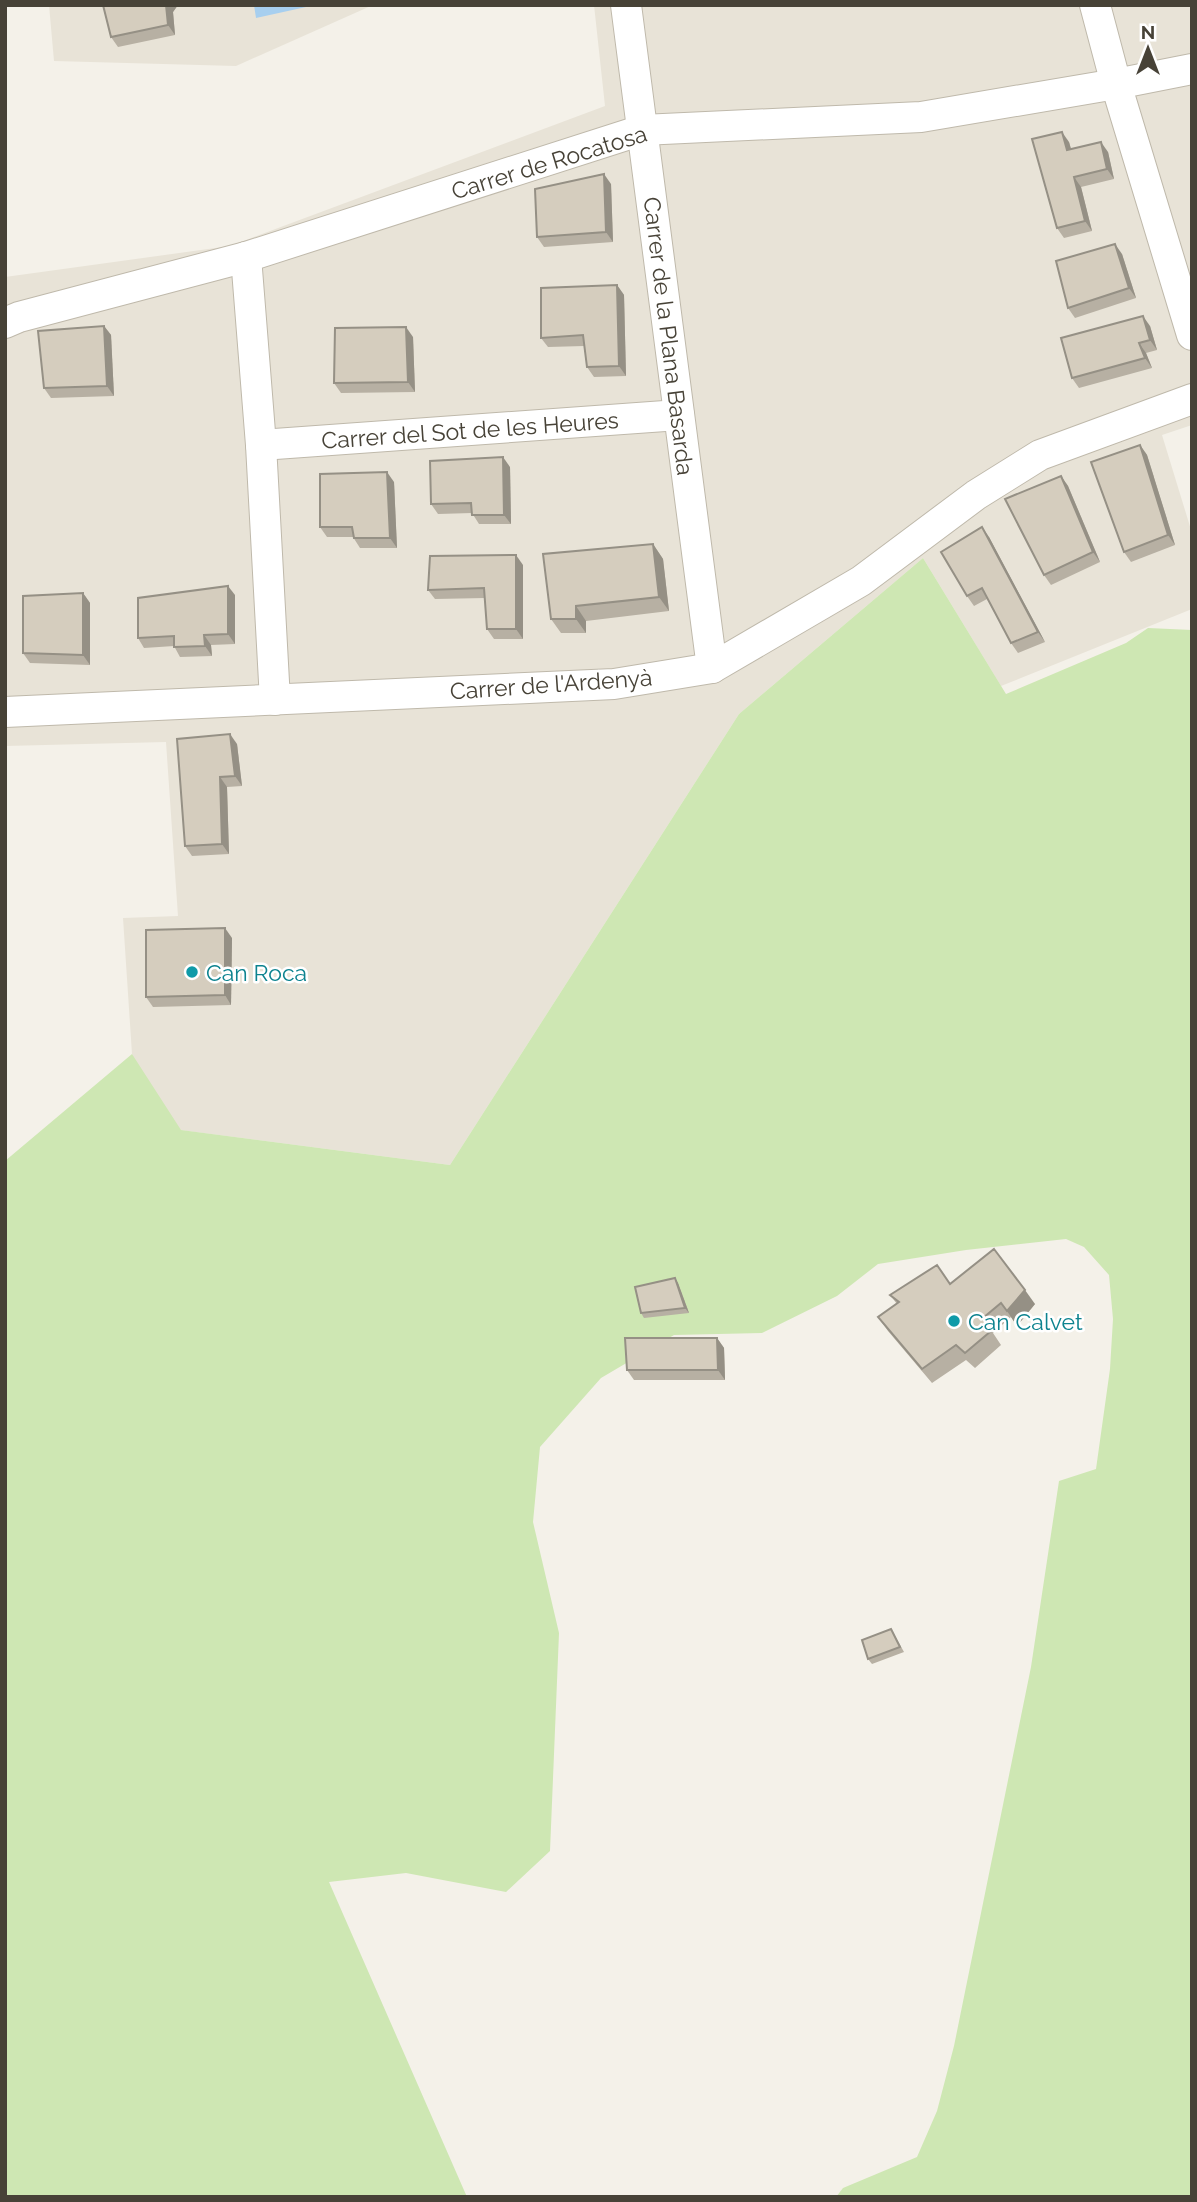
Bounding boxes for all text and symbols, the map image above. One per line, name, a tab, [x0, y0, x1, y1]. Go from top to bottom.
north arrow	[1113, 14, 1183, 84]
text: N	[1141, 21, 1155, 43]
street label: Carrer de Rocatosa	[448, 119, 650, 205]
street label: Carrer de la Plana Basarda	[639, 195, 699, 477]
street label: Carrer del Sot de les Heures	[320, 406, 620, 454]
street label: Carrer de l'Ardenyà	[449, 663, 653, 705]
place label: Can Roca	[206, 959, 307, 986]
marker: Can Roca	[184, 964, 200, 980]
place label: Can Calvet	[968, 1308, 1083, 1335]
marker: Can Calvet	[946, 1313, 962, 1329]

